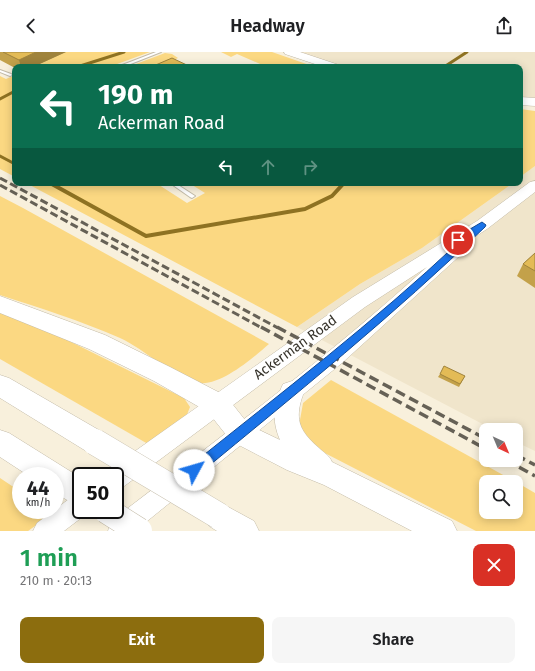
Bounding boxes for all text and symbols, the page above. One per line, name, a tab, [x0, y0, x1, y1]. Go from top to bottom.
icon: back	[20, 15, 42, 37]
text: Headway	[230, 15, 305, 37]
icon: share	[493, 15, 515, 37]
text: 190 m	[98, 78, 173, 111]
icon: left	[32, 80, 84, 132]
text: Ackerman Road	[98, 112, 225, 134]
icon: left	[215, 156, 237, 178]
icon: ahead	[257, 156, 279, 178]
icon: right	[299, 156, 321, 178]
pin	[441, 223, 475, 257]
icon: arrive	[447, 229, 469, 251]
street label: Ackerman Road	[250, 312, 340, 383]
north arrow	[479, 423, 523, 467]
map controls	[479, 423, 523, 519]
position arrow	[173, 449, 215, 491]
speed limit sign: 50	[72, 467, 124, 519]
button: search	[479, 475, 523, 519]
text: 44	[27, 476, 49, 500]
text: km/h	[26, 497, 50, 509]
text: 1 min	[20, 544, 78, 572]
button: close	[473, 544, 515, 586]
text: 210 m · 20:13	[20, 573, 92, 588]
button: Exit	[20, 617, 264, 663]
button: Share	[272, 617, 515, 663]

